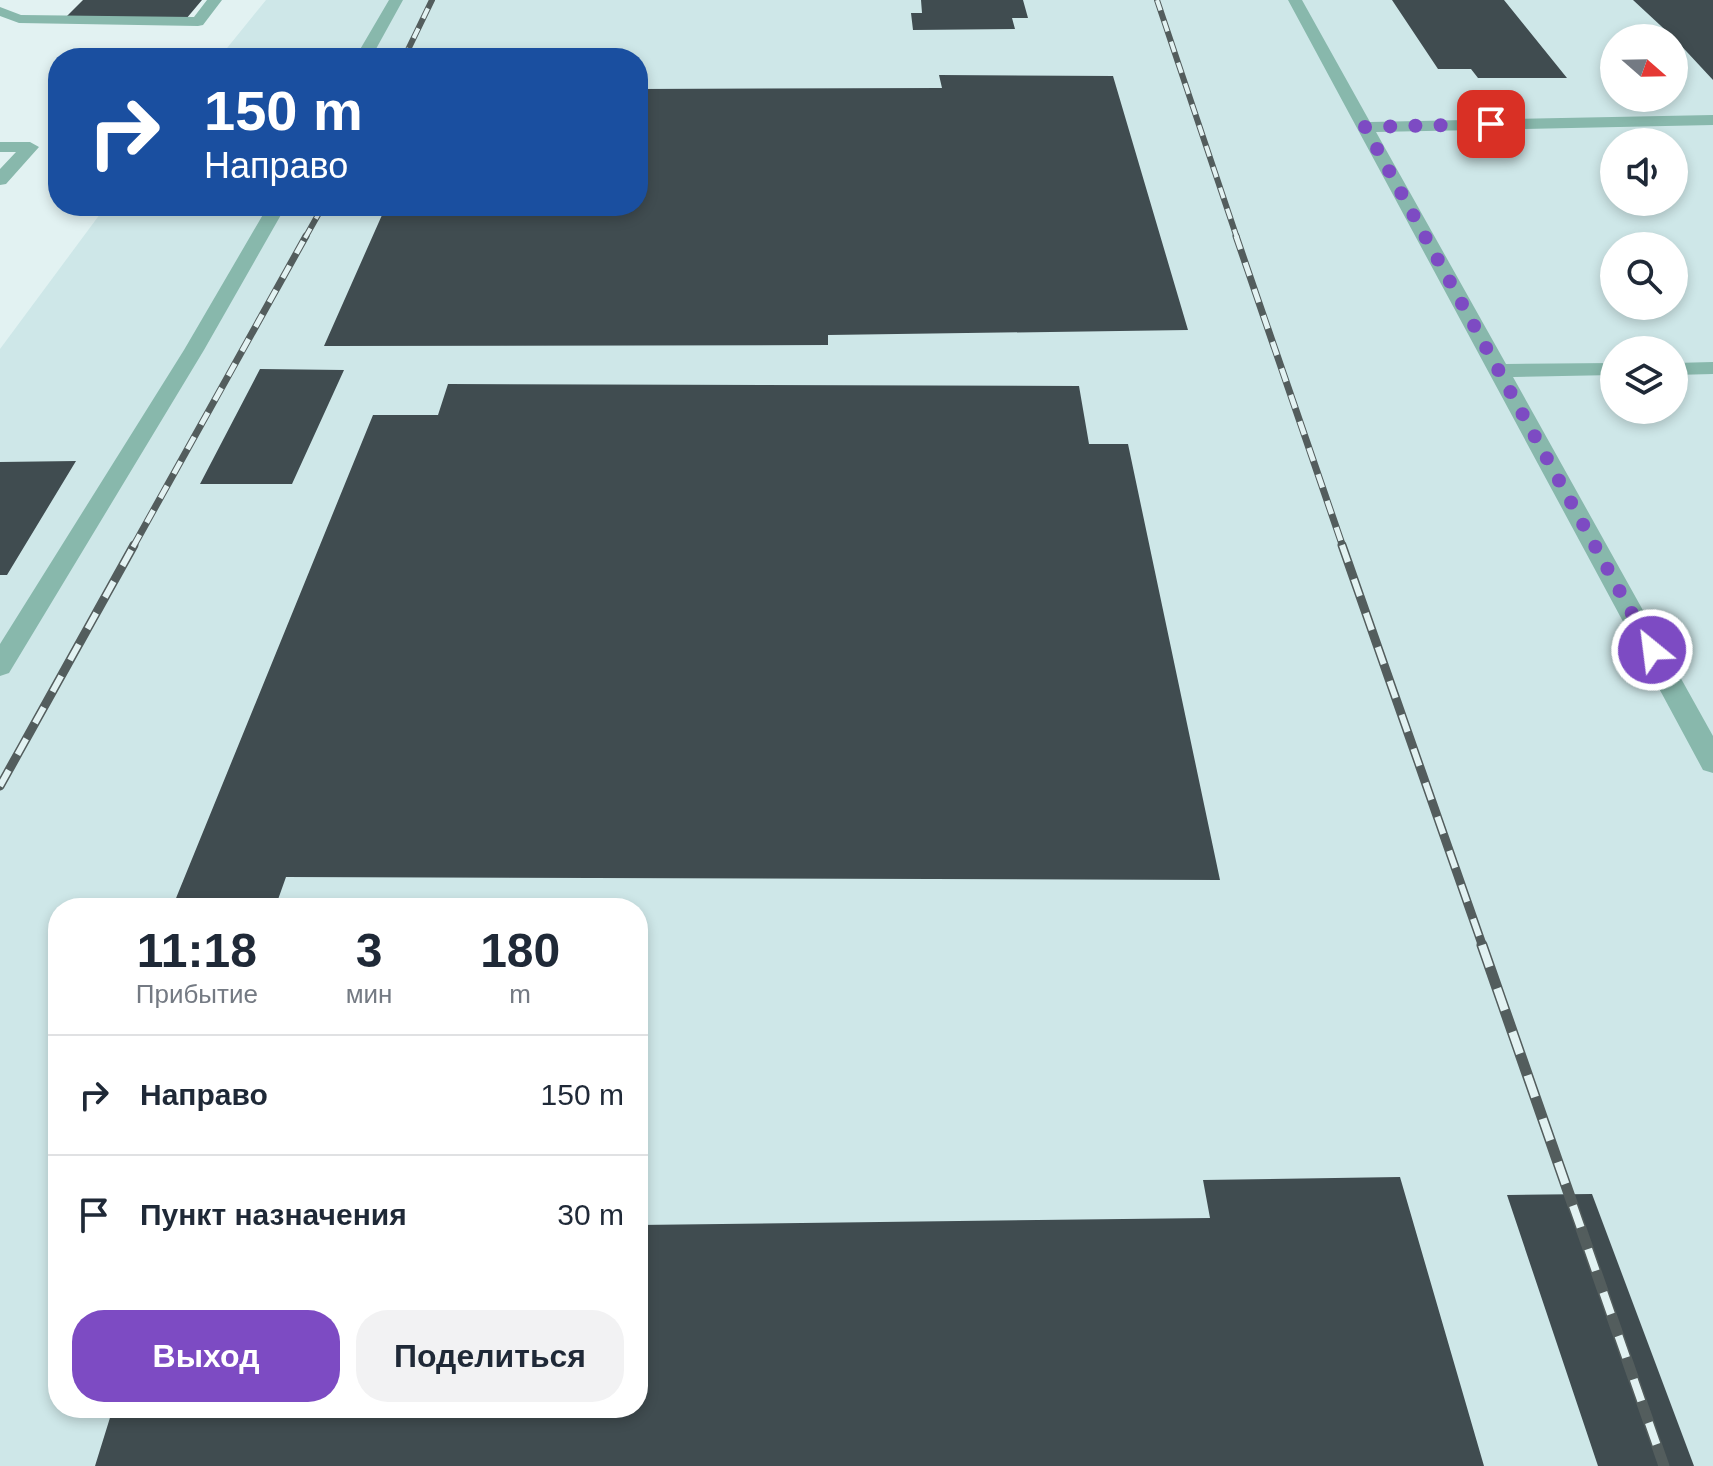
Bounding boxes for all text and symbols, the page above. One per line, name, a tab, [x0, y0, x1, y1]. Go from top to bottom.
north arrow	[1600, 24, 1688, 112]
map controls	[1600, 24, 1688, 424]
text: 150 m	[204, 79, 363, 142]
icon: right	[72, 80, 176, 184]
pin	[1457, 90, 1525, 158]
icon: arrive	[1469, 102, 1513, 146]
button: sound	[1600, 128, 1688, 216]
text: Направо	[204, 145, 348, 186]
button: search	[1600, 232, 1688, 320]
button: layers	[1600, 336, 1688, 424]
position arrow	[1610, 608, 1694, 692]
text: 11:18	[137, 924, 257, 977]
text: 3	[356, 924, 382, 977]
text: 180	[480, 924, 560, 977]
text: Прибытие	[136, 979, 258, 1009]
text: мин	[346, 979, 392, 1009]
text: m	[509, 979, 531, 1009]
icon: right	[72, 1073, 116, 1117]
text: Направо	[140, 1078, 268, 1111]
text: 150 m	[541, 1078, 624, 1111]
icon: arrive	[72, 1193, 116, 1237]
text: Пункт назначения	[140, 1198, 407, 1231]
text: 30 m	[557, 1198, 624, 1231]
button: Выход	[72, 1310, 340, 1402]
button: Поделиться	[356, 1310, 624, 1402]

